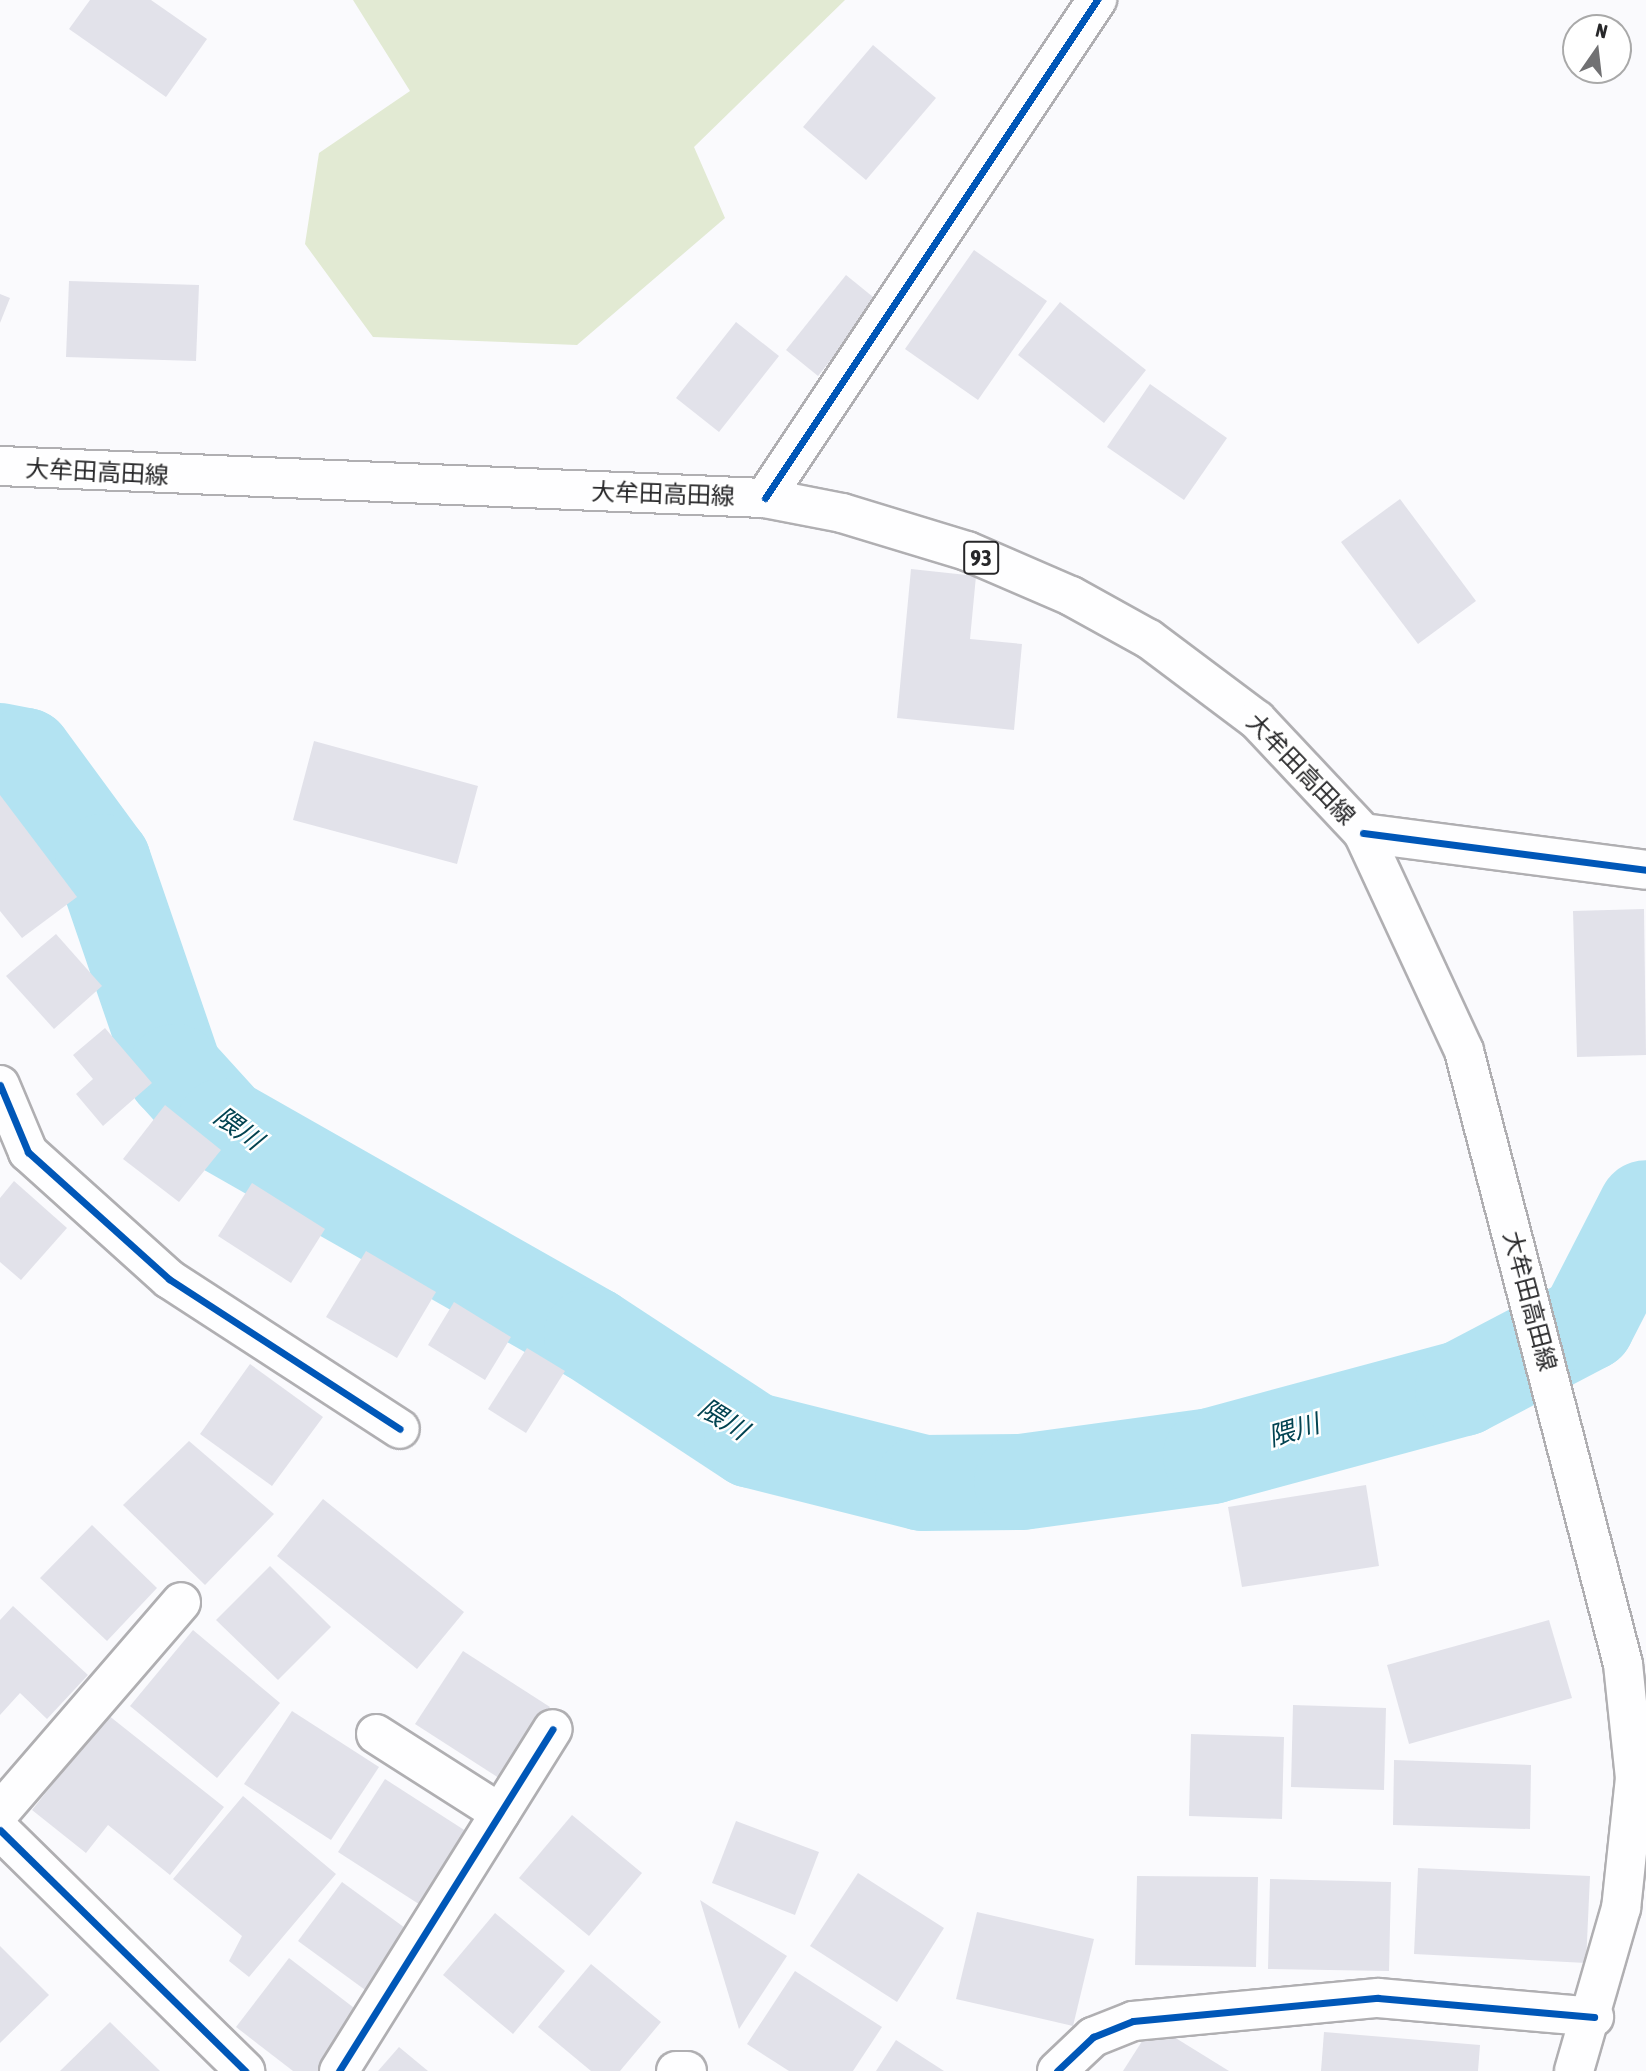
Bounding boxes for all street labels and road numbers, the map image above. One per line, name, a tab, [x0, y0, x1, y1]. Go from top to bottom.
street label: 大牟田高田線	[24, 454, 170, 490]
street label: 大牟田高田線	[591, 477, 735, 511]
road number: 93	[962, 538, 1000, 578]
street label: 大牟田高田線	[1241, 707, 1361, 831]
street label: 大牟田高田線	[1497, 1228, 1563, 1374]

